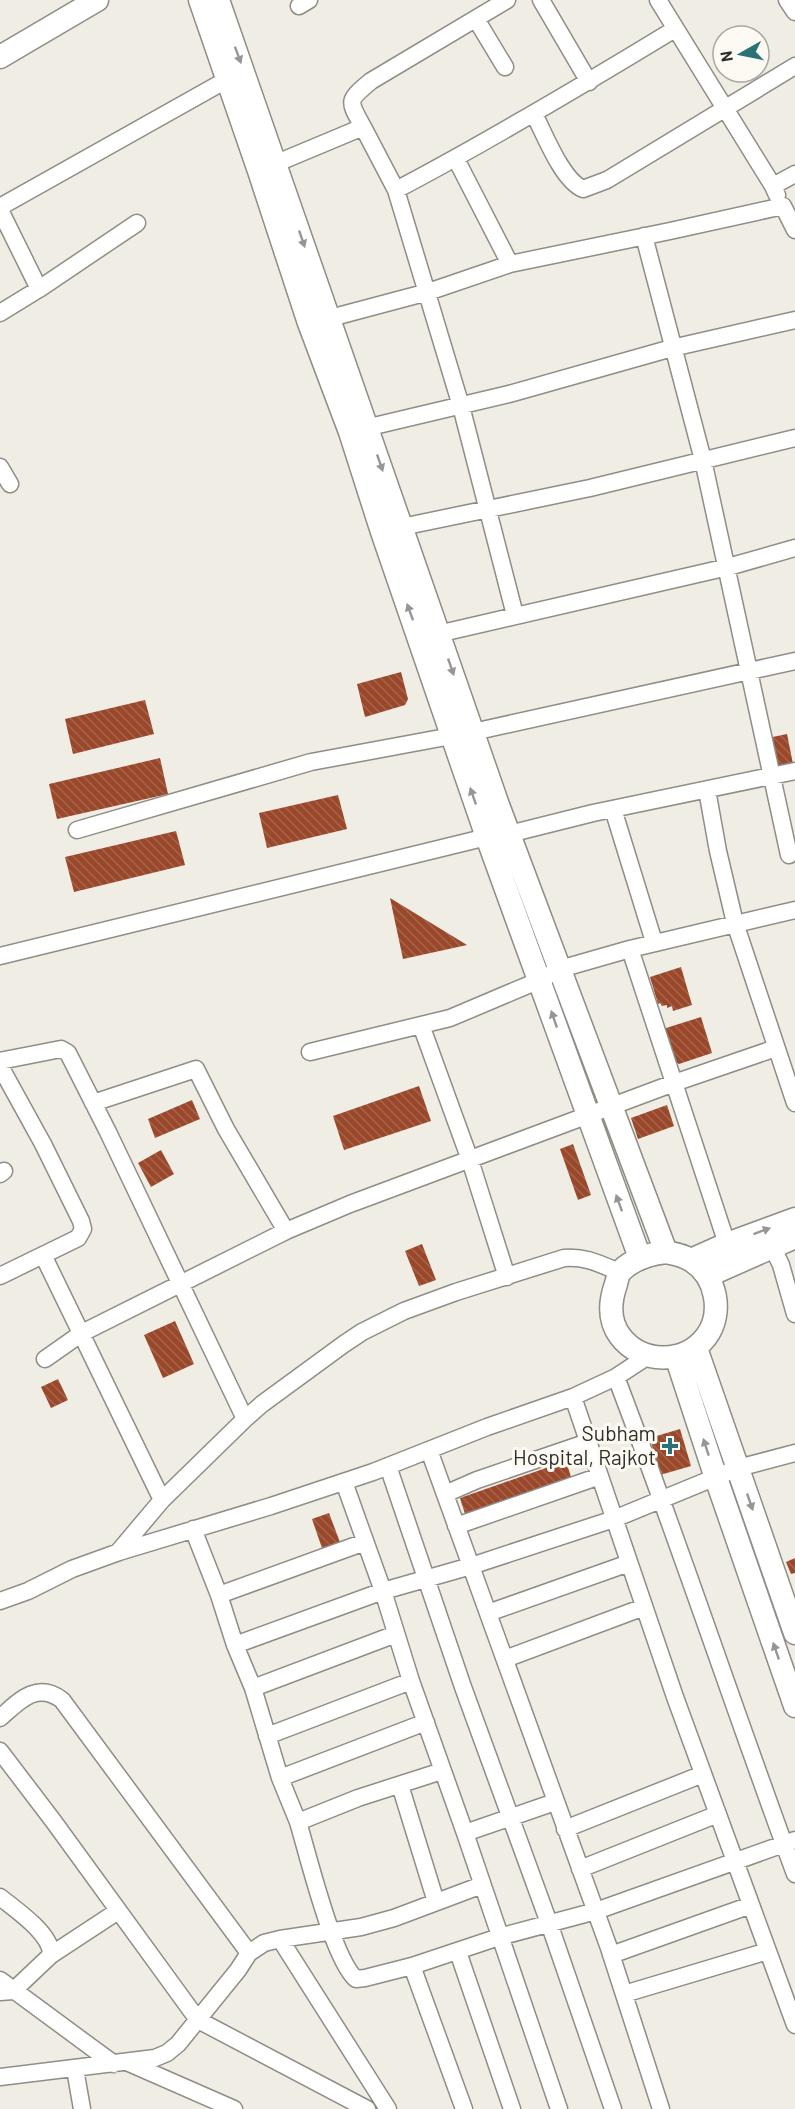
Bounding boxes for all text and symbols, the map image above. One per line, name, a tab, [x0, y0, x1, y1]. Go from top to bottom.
north arrow	[711, 24, 771, 84]
one-way arrow	[233, 46, 243, 64]
text: N	[715, 50, 736, 63]
one-way arrow	[298, 230, 308, 248]
one-way arrow	[375, 454, 385, 472]
one-way arrow	[405, 603, 414, 621]
one-way arrow	[446, 658, 456, 676]
one-way arrow	[468, 787, 478, 805]
one-way arrow	[548, 1010, 558, 1028]
one-way arrow	[614, 1194, 624, 1212]
one-way arrow	[753, 1226, 771, 1236]
place label: Subham Hospital, Rajkot	[513, 1420, 656, 1469]
marker: Subham Hospital, Rajkot	[661, 1437, 679, 1455]
one-way arrow	[700, 1438, 710, 1456]
one-way arrow	[745, 1493, 755, 1511]
one-way arrow	[770, 1642, 780, 1660]

